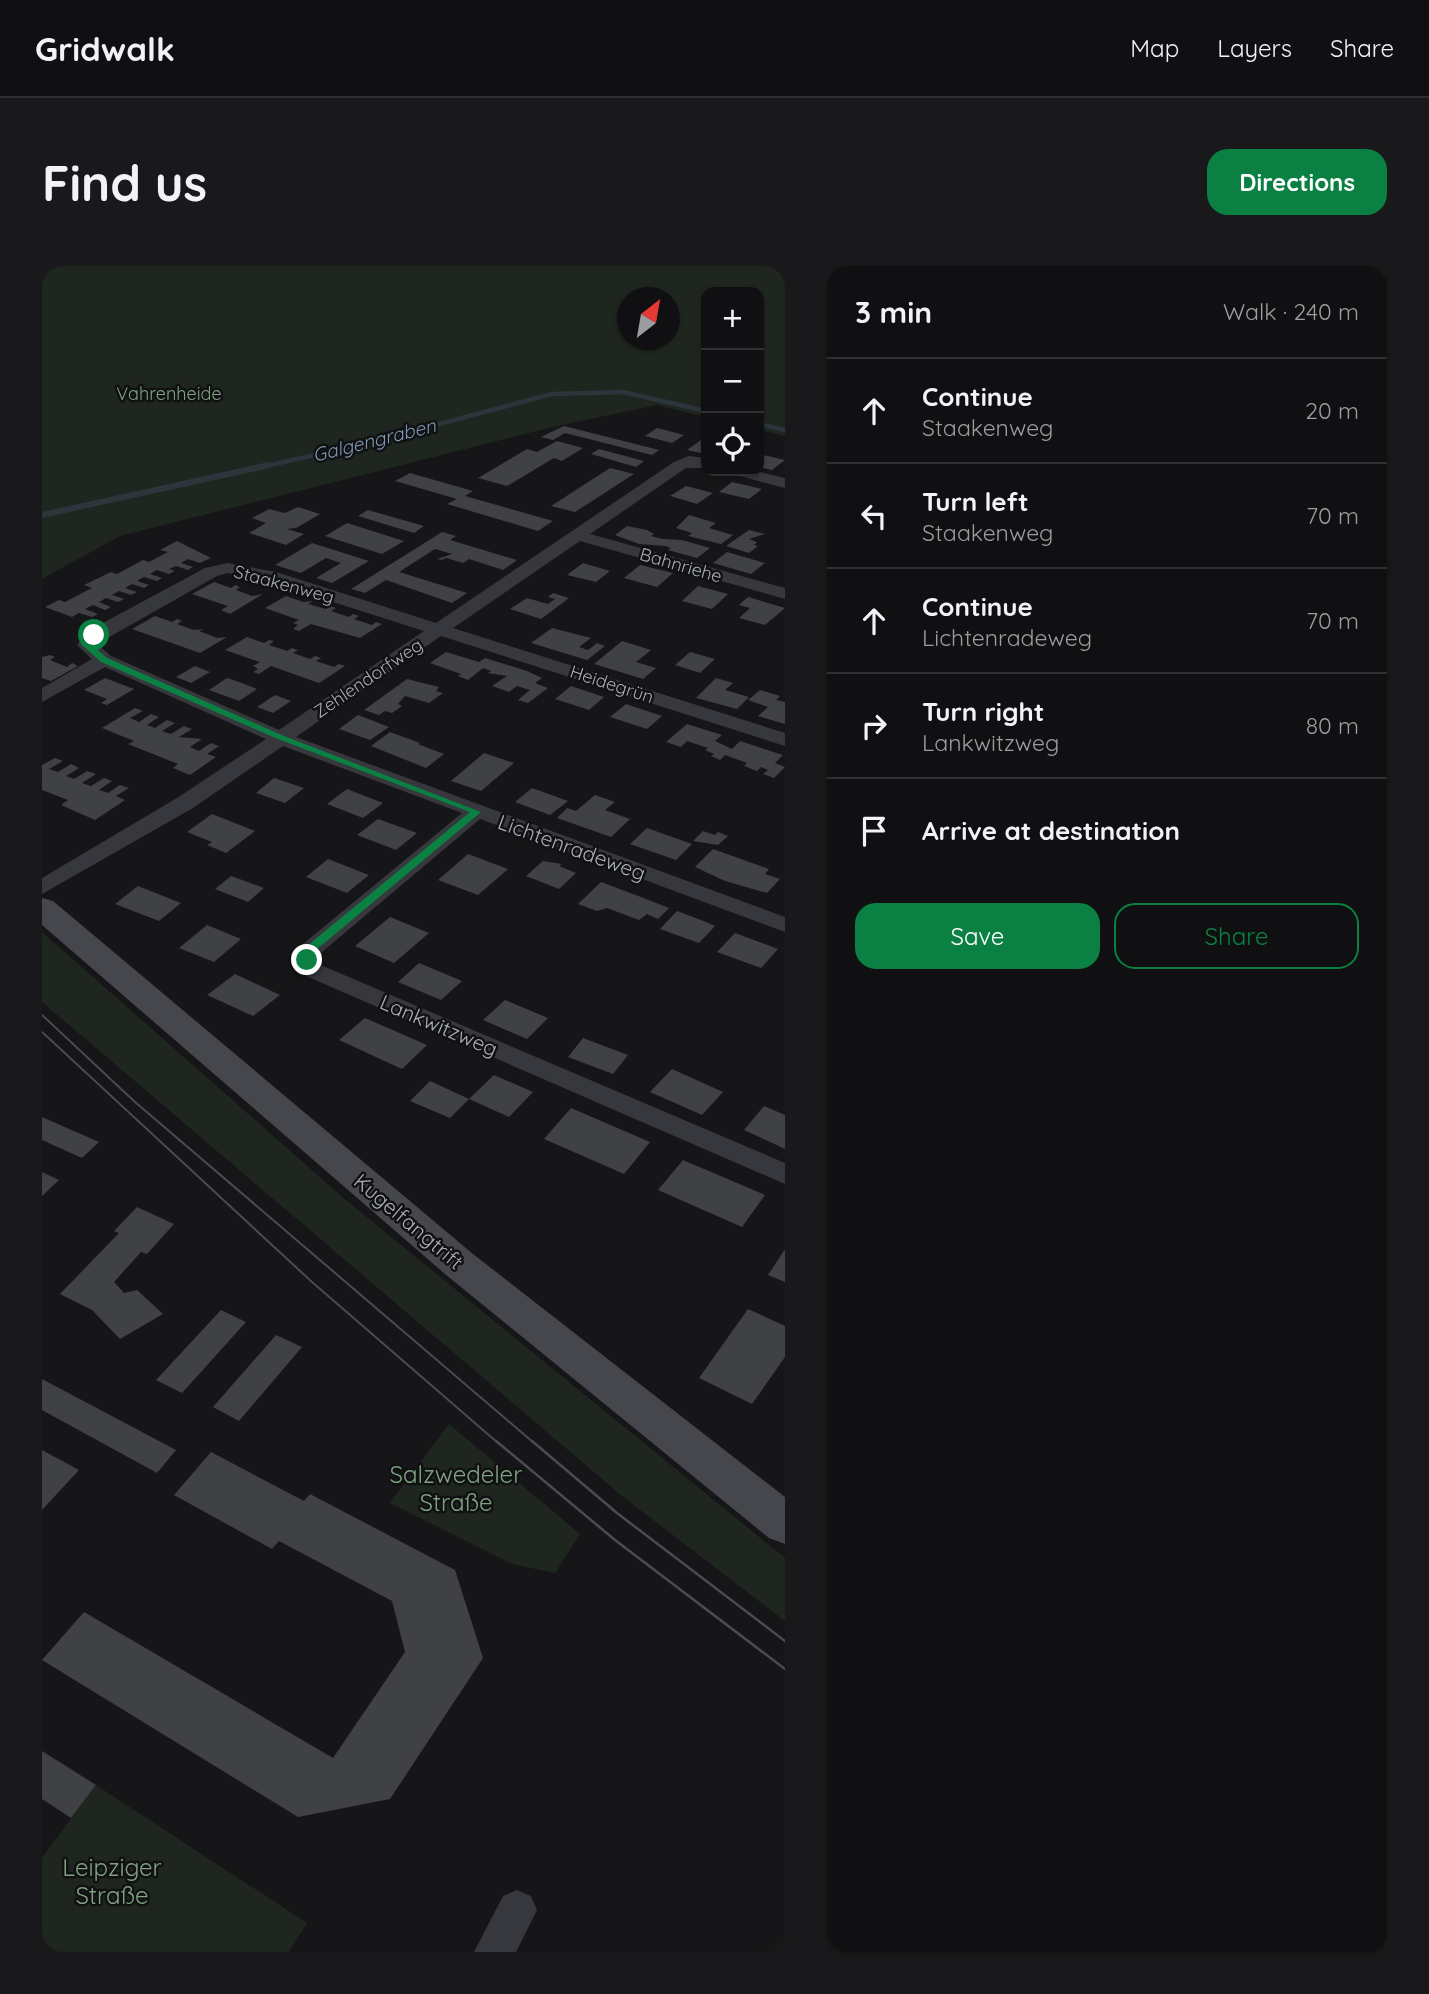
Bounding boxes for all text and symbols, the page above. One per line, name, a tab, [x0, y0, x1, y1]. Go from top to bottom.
text: Gridwalk	[35, 28, 175, 69]
text: Map	[1130, 33, 1179, 63]
text: Layers	[1217, 33, 1292, 63]
text: Share	[1330, 33, 1394, 63]
button: Directions	[1207, 149, 1387, 215]
text: Find us	[42, 152, 207, 213]
north arrow	[617, 287, 680, 350]
map controls	[701, 287, 764, 476]
button: +	[701, 287, 764, 350]
text: 3 min	[855, 293, 932, 331]
text: Walk · 240 m	[1223, 297, 1359, 326]
button: −	[701, 350, 764, 413]
text: Continue	[922, 380, 1033, 413]
park label: Vahrenheide	[116, 382, 222, 405]
icon: ahead	[855, 392, 893, 430]
text: 20 m	[1305, 396, 1359, 425]
water label: Galgengraben	[310, 413, 439, 467]
button: locate	[701, 413, 764, 476]
text: Staakenweg	[922, 413, 1053, 442]
text: Turn left	[922, 485, 1029, 518]
icon: left	[855, 497, 893, 535]
text: 70 m	[1306, 501, 1359, 530]
text: Staakenweg	[922, 518, 1053, 547]
street label: Bahnriehe	[637, 542, 725, 588]
street label: Staakenweg	[231, 560, 337, 608]
text: Continue	[922, 590, 1033, 623]
icon: ahead	[855, 602, 893, 640]
text: 70 m	[1306, 606, 1359, 635]
route start	[78, 619, 109, 650]
text: Lichtenradeweg	[922, 623, 1092, 652]
street label: Zehlendorfweg	[309, 633, 427, 723]
street label: Heidegrün	[567, 660, 657, 708]
text: Turn right	[922, 695, 1044, 728]
icon: right	[855, 707, 893, 745]
text: 80 m	[1306, 711, 1359, 740]
text: Lankwitzweg	[922, 728, 1059, 757]
street label: Lichtenradeweg	[495, 808, 649, 886]
icon: arrive	[855, 812, 893, 850]
text: Arrive at destination	[922, 814, 1180, 847]
button: Save	[855, 903, 1100, 969]
button: Share	[1114, 903, 1359, 969]
route end	[291, 944, 322, 975]
street label: Lankwitzweg	[376, 989, 502, 1061]
street label: Kugelfangtrift	[349, 1168, 469, 1274]
park label: Salzwedeler Straße	[390, 1459, 522, 1517]
park label: Leipziger Straße	[62, 1852, 162, 1910]

